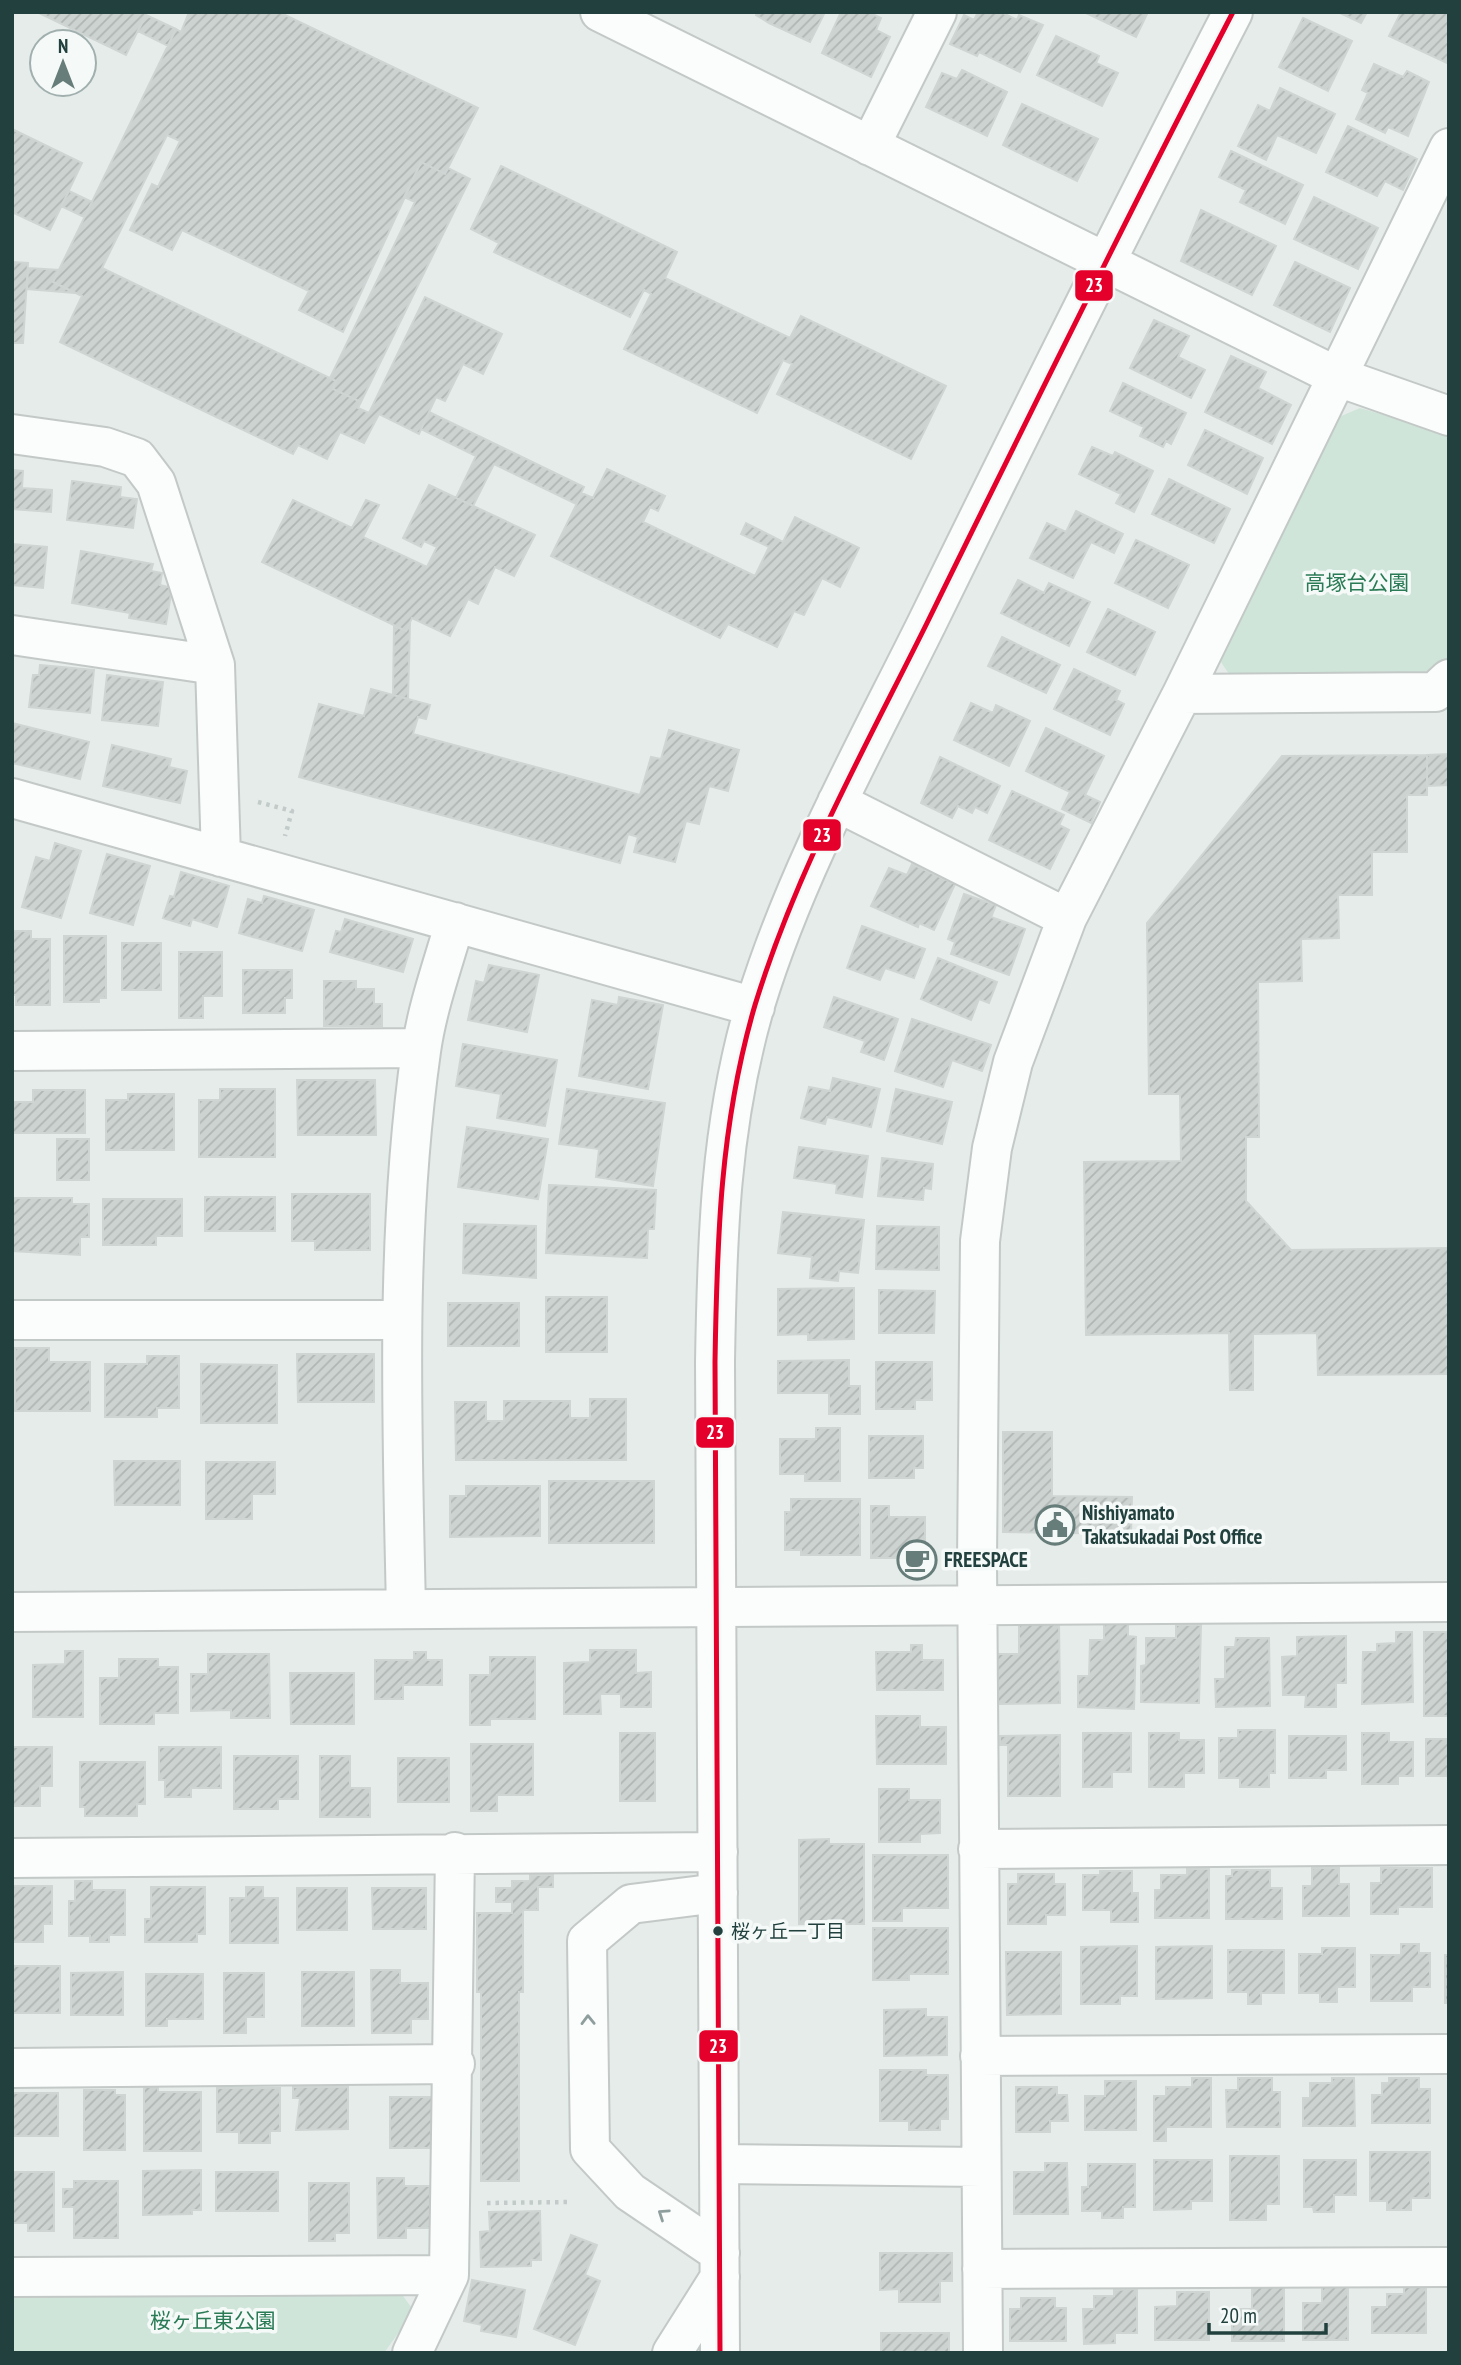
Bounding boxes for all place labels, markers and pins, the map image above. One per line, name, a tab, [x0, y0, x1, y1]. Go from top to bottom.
place label: Nishiyamato Takatsukadai Post Office	[1082, 1499, 1263, 1550]
public building icon: Nishiyamato Takatsukadai Post Office	[1034, 1504, 1076, 1546]
cafe icon: FREESPACE	[896, 1539, 938, 1581]
place label: FREESPACE	[944, 1546, 1028, 1573]
place label: 桜ヶ丘一丁目	[731, 1919, 845, 1943]
marker: 桜ヶ丘一丁目	[711, 1924, 725, 1938]

